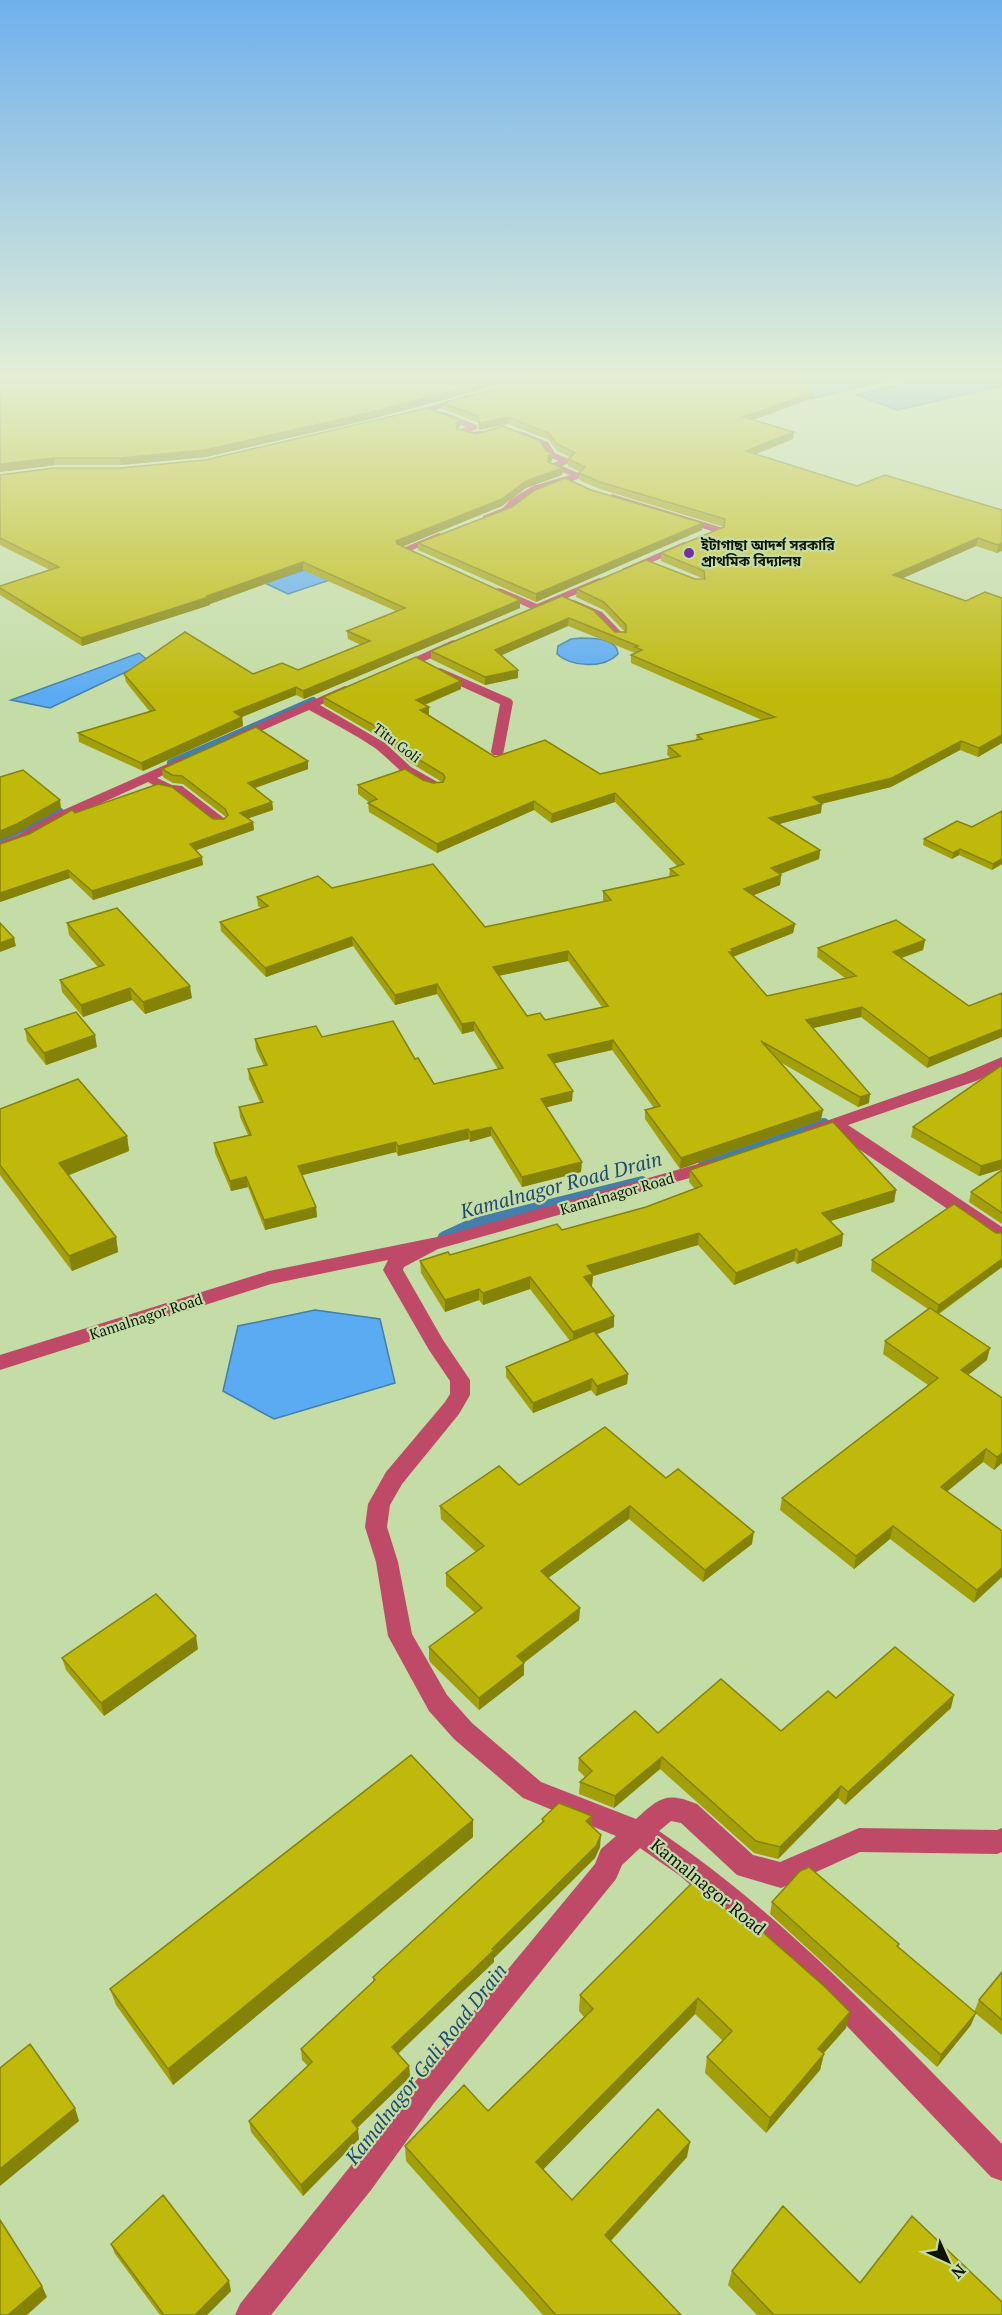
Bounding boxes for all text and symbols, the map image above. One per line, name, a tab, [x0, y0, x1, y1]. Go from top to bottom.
place label: ইটাগাছা আদর্শ সরকারি প্রাথমিক বিদ্যালয়	[700, 535, 835, 570]
marker: ইটাগাছা আদর্শ সরকারি প্রাথমিক বিদ্যালয়	[682, 546, 696, 560]
street label: Titu Goli	[369, 718, 425, 767]
water label: Kamalnagor Road Drain	[458, 1147, 664, 1223]
street label: Kamalnagor Road	[558, 1169, 676, 1219]
street label: Kamalnagor Road	[87, 1288, 205, 1344]
street label: Kamalnagor Road	[646, 1832, 771, 1940]
water label: Kamalnagor Gali Road Drain	[338, 1958, 513, 2170]
north arrow	[918, 2231, 978, 2291]
text: N	[947, 2260, 971, 2284]

